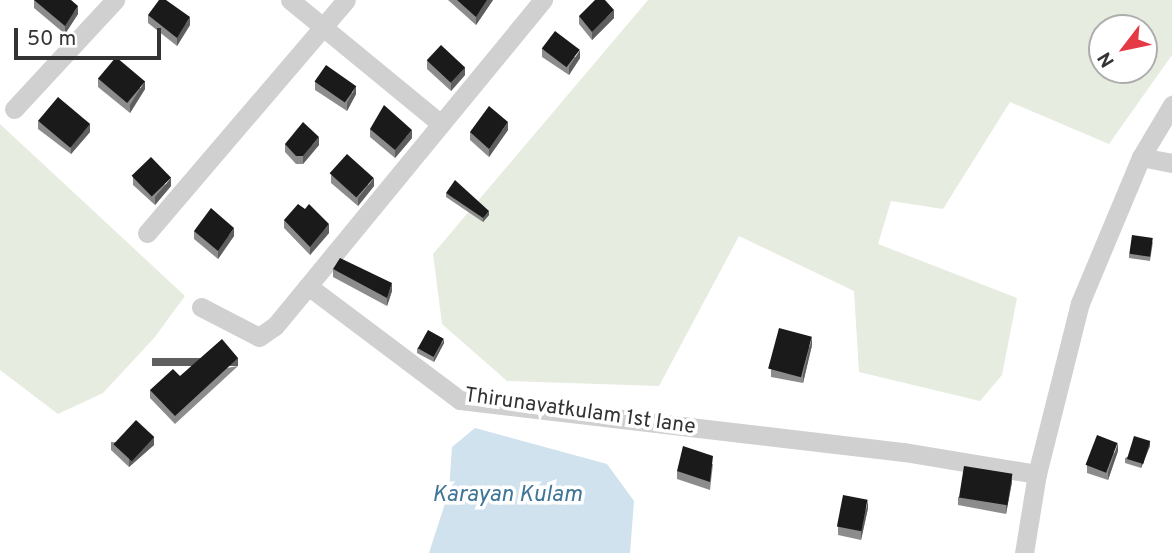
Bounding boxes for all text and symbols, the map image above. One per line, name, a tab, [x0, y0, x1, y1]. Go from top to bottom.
scale bar	[18, 14, 164, 58]
north arrow	[1088, 14, 1158, 84]
text: 50 m	[27, 26, 76, 53]
text: N	[1093, 47, 1121, 71]
street label: Thirunavatkulam 1st lane	[463, 383, 697, 441]
water label: Karayan Kulam	[432, 482, 582, 510]

